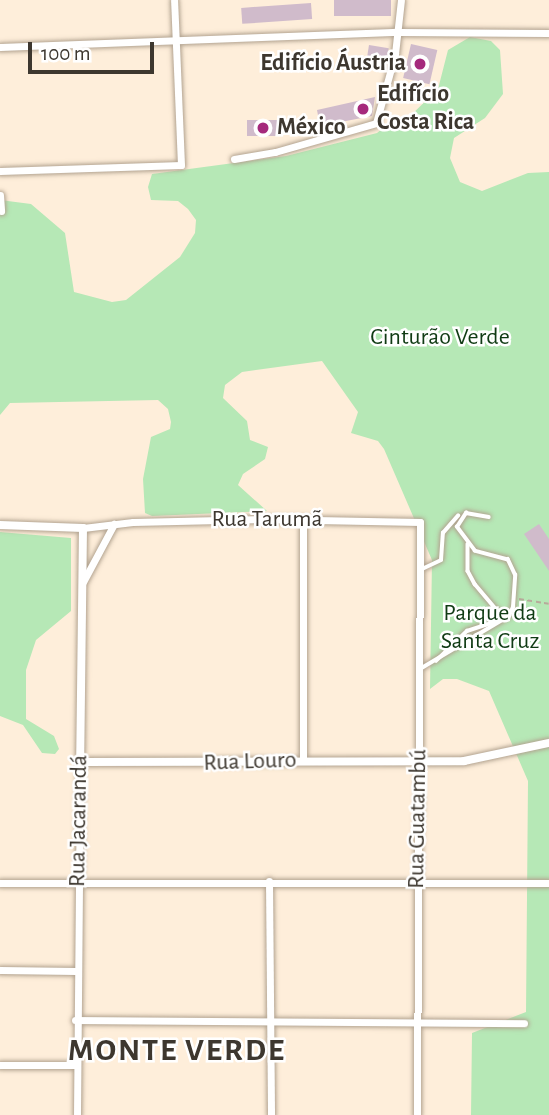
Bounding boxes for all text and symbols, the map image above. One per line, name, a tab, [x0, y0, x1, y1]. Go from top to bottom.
scale bar	[32, 28, 158, 72]
text: 100 m	[41, 43, 91, 64]
place label: Edifício Áustria	[260, 50, 406, 78]
marker: Edifício Áustria	[412, 56, 428, 72]
place label: Edifício Costa Rica	[377, 81, 474, 137]
marker: Edifício Costa Rica	[355, 101, 371, 117]
place label: México	[277, 114, 345, 142]
marker: México	[255, 120, 271, 136]
park label: Cinturão Verde	[370, 324, 510, 352]
street label: Rua Tarumã	[211, 506, 323, 534]
park label: Parque da Santa Cruz	[441, 600, 539, 656]
street label: Rua Louro	[203, 746, 297, 778]
street label: Rua Guatambú	[402, 749, 434, 889]
street label: Rua Jacarandá	[63, 755, 95, 887]
district label: MONTE VERDE	[69, 1031, 285, 1069]

